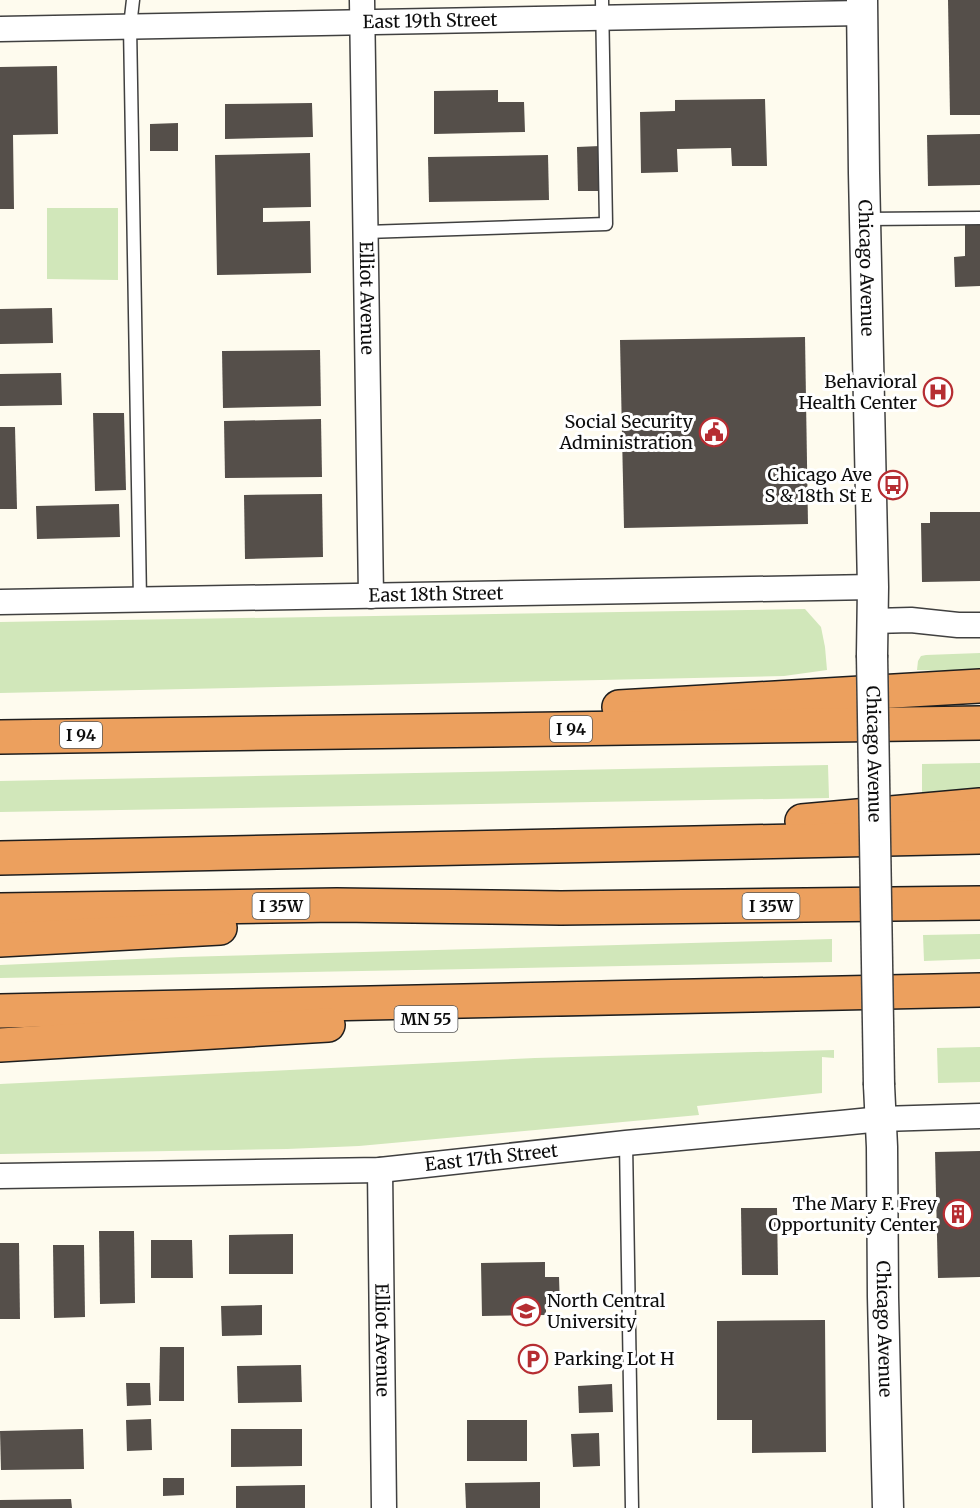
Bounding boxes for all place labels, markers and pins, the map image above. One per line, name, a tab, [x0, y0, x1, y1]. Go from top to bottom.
place label: Behavioral Health Center	[799, 370, 917, 414]
hospital icon: Behavioral Health Center	[922, 376, 954, 408]
place label: Social Security Administration	[558, 410, 694, 454]
public building icon: Social Security Administration	[698, 416, 730, 448]
place label: Chicago Ave S & 18th St E	[764, 463, 873, 507]
bus stop icon: Chicago Ave S & 18th St E	[877, 469, 909, 501]
place label: The Mary F. Frey Opportunity Center	[768, 1192, 938, 1236]
building icon: The Mary F. Frey Opportunity Center	[942, 1198, 974, 1230]
place label: North Central University	[547, 1289, 666, 1333]
school or university icon: North Central University	[510, 1295, 542, 1327]
parking icon: Parking Lot H	[517, 1343, 549, 1375]
place label: Parking Lot H	[554, 1347, 674, 1370]

